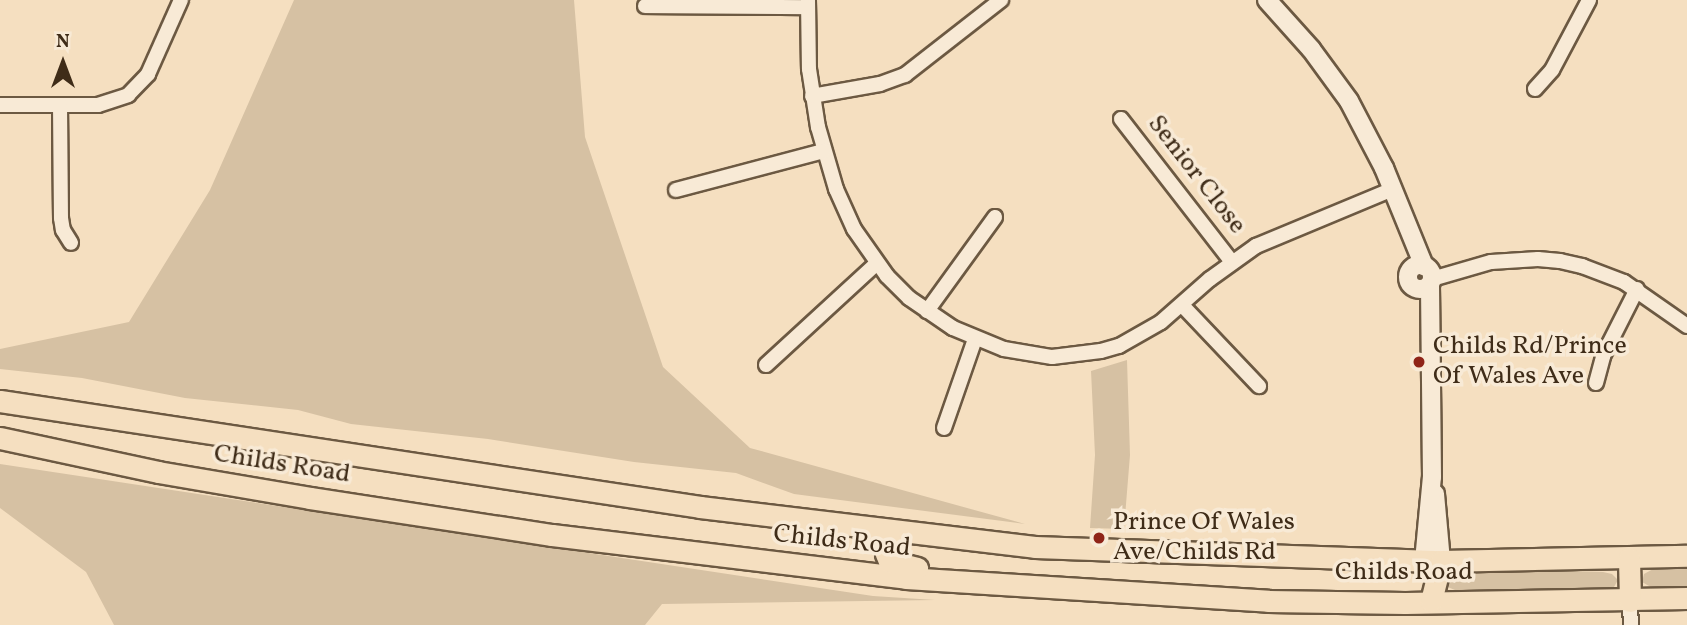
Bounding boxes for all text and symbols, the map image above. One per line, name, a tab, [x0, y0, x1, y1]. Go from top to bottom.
north arrow	[28, 28, 98, 98]
text: N	[56, 29, 70, 55]
street label: Senior Close	[1140, 109, 1252, 241]
place label: Childs Rd/Prince Of Wales Ave	[1433, 331, 1627, 392]
marker: Childs Rd/Prince Of Wales Ave	[1411, 354, 1427, 370]
street label: Childs Road	[212, 439, 352, 491]
place label: Prince Of Wales Ave/Childs Rd	[1113, 507, 1293, 568]
street label: Childs Road	[772, 519, 912, 565]
marker: Prince Of Wales Ave/Childs Rd	[1091, 530, 1107, 546]
street label: Childs Road	[1335, 557, 1473, 589]

